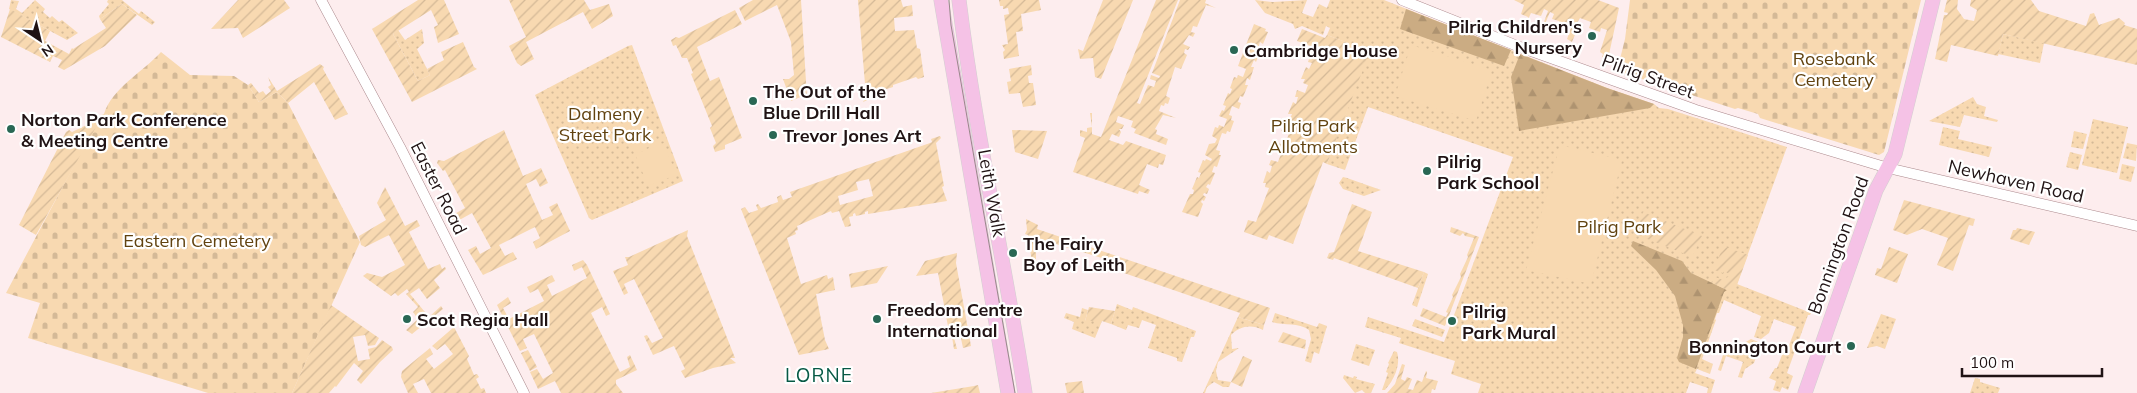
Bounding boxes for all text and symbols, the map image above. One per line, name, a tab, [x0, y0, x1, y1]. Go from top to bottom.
north arrow	[15, 15, 65, 65]
place label: Pilrig Children's Nursery	[1448, 15, 1582, 59]
marker: Pilrig Children's Nursery	[1586, 30, 1598, 42]
place label: Cambridge House	[1244, 39, 1398, 62]
text: N	[38, 40, 57, 61]
marker: Cambridge House	[1228, 44, 1240, 56]
park label: Rosebank Cemetery	[1793, 47, 1876, 91]
street label: Pilrig Street	[1599, 49, 1697, 103]
place label: The Out of the Blue Drill Hall	[763, 80, 886, 124]
marker: The Out of the Blue Drill Hall	[747, 95, 759, 107]
park label: Dalmeny Street Park	[559, 102, 652, 146]
place label: Norton Park Conference & Meeting Centre	[21, 108, 227, 152]
park label: Pilrig Park Allotments	[1268, 114, 1358, 158]
marker: Norton Park Conference & Meeting Centre	[5, 123, 17, 135]
place label: Trevor Jones Art	[783, 124, 922, 147]
marker: Trevor Jones Art	[767, 129, 779, 141]
street label: Easter Road	[406, 138, 472, 238]
street label: Leith Walk	[973, 147, 1011, 239]
place label: Pilrig Park School	[1437, 150, 1539, 194]
street label: Newhaven Road	[1946, 154, 2086, 208]
marker: Pilrig Park School	[1421, 165, 1433, 177]
street label: Bonnington Road	[1802, 173, 1874, 317]
park label: Pilrig Park	[1577, 215, 1662, 238]
park label: Eastern Cemetery	[123, 229, 271, 252]
place label: The Fairy Boy of Leith	[1023, 232, 1125, 276]
marker: The Fairy Boy of Leith	[1007, 247, 1019, 259]
place label: Freedom Centre International	[887, 298, 1023, 342]
place label: Pilrig Park Mural	[1462, 300, 1556, 344]
place label: Scot Regia Hall	[417, 308, 549, 331]
marker: Scot Regia Hall	[401, 313, 413, 325]
marker: Freedom Centre International	[871, 313, 883, 325]
marker: Pilrig Park Mural	[1446, 315, 1458, 327]
place label: Bonnington Court	[1689, 335, 1841, 358]
marker: Bonnington Court	[1845, 340, 1857, 352]
scale bar	[1962, 346, 2102, 378]
text: 100 m	[1970, 353, 2014, 372]
district label: LORNE	[785, 363, 853, 387]

